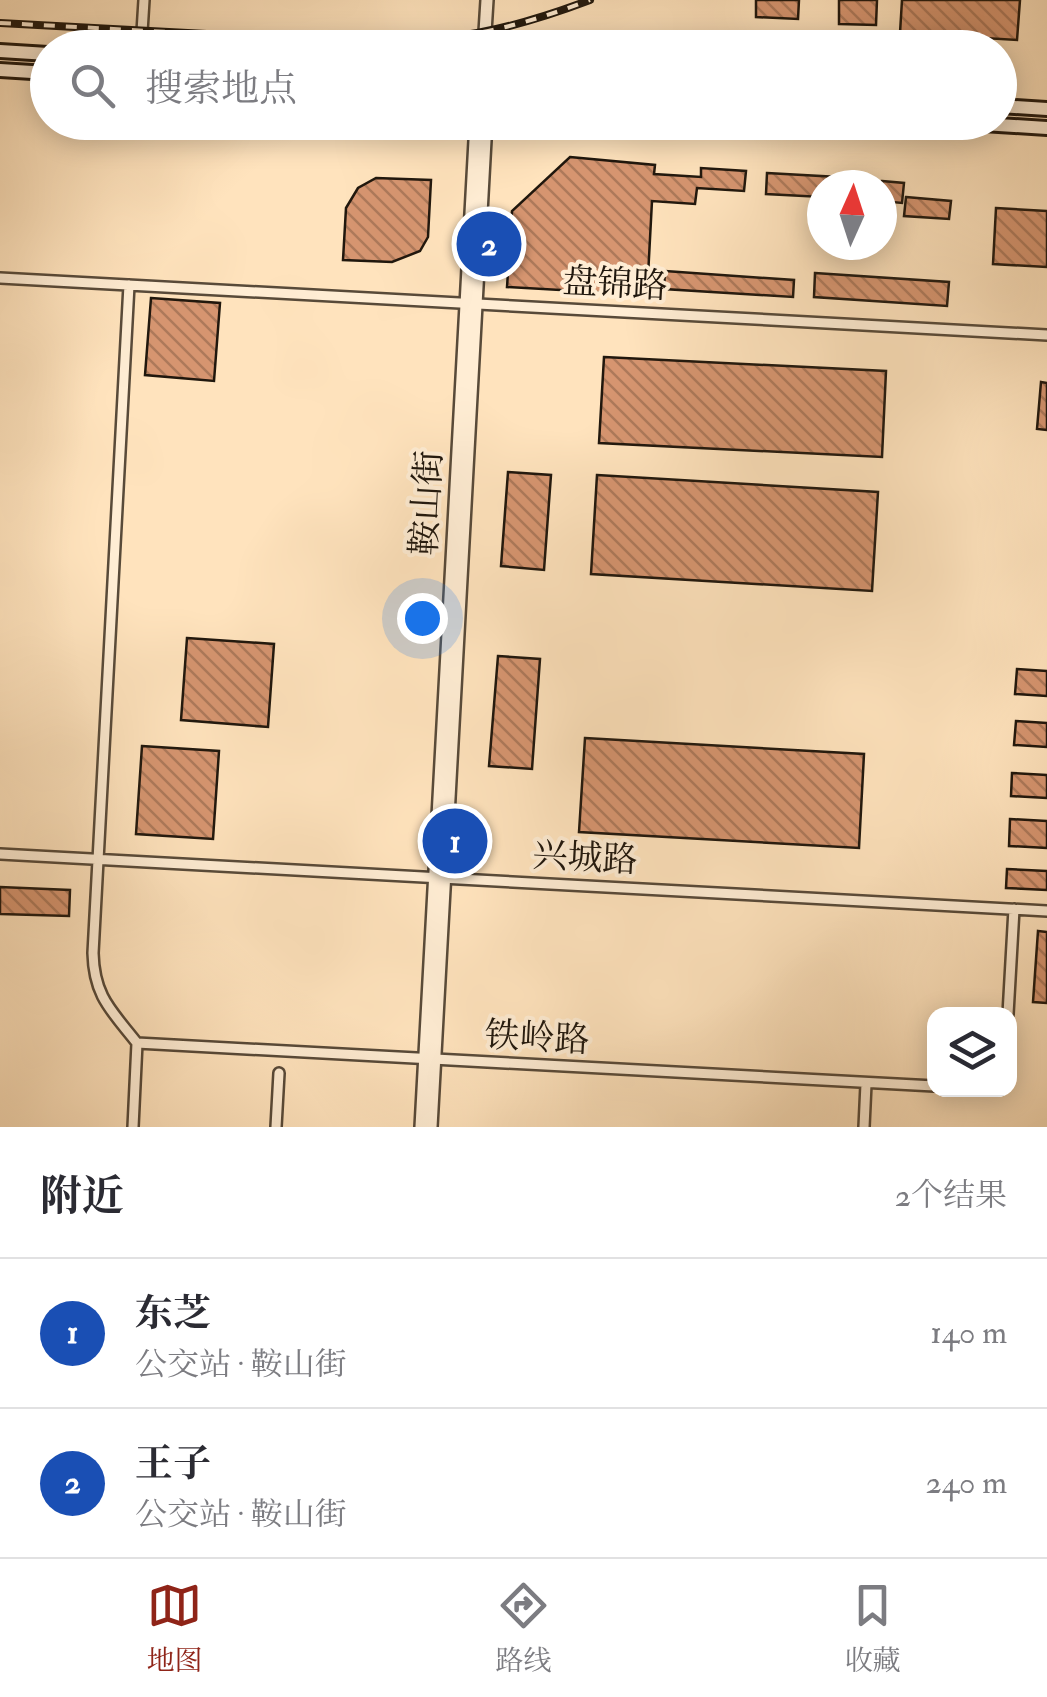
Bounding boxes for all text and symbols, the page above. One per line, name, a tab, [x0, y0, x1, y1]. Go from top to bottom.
search box	[30, 30, 1017, 140]
icon: search	[65, 58, 120, 113]
text: 搜索地点	[145, 65, 297, 113]
north arrow	[807, 170, 897, 260]
pin: 2	[456, 206, 522, 282]
street label: 盘锦路	[561, 259, 669, 309]
street label: 鞍山街	[402, 449, 452, 557]
your location	[397, 593, 448, 644]
pin: 1	[422, 804, 488, 878]
street label: 兴城路	[531, 833, 639, 883]
map controls	[927, 1007, 1017, 1097]
button: layers	[927, 1007, 1017, 1097]
street label: 铁岭路	[483, 1013, 591, 1063]
text: 附近	[40, 1171, 124, 1223]
text: 2个结果	[895, 1176, 1007, 1216]
text: 东芝	[135, 1290, 211, 1338]
text: 1	[67, 1313, 78, 1353]
text: 140 m	[930, 1313, 1007, 1353]
text: 公交站 · 鞍山街	[135, 1345, 347, 1385]
text: 王子	[135, 1440, 211, 1488]
text: 2	[64, 1463, 81, 1503]
text: 240 m	[926, 1463, 1007, 1503]
text: 公交站 · 鞍山街	[135, 1495, 347, 1535]
tab: 地图	[146, 1578, 203, 1679]
tab: 路线	[495, 1578, 552, 1679]
tab: 收藏	[844, 1578, 901, 1679]

